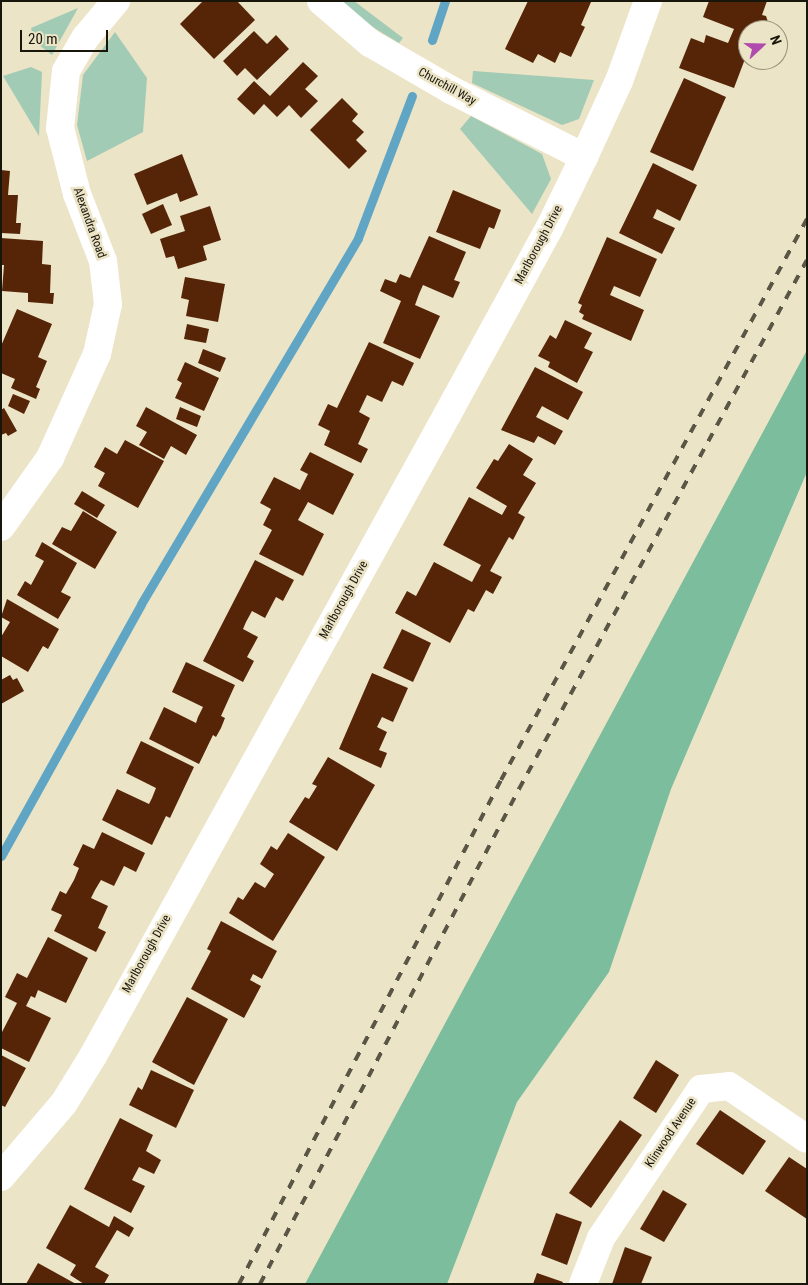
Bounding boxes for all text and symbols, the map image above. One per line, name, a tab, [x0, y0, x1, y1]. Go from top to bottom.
scale bar	[22, 20, 110, 52]
north arrow	[738, 20, 788, 70]
text: 20 m	[28, 30, 58, 48]
text: N	[767, 33, 785, 47]
street label: Churchill Way	[416, 65, 478, 109]
street label: Alexandra Road	[70, 186, 108, 260]
street label: Marlborough Drive	[512, 203, 566, 287]
street label: Marlborough Drive	[317, 558, 371, 642]
street label: Marlborough Drive	[120, 912, 174, 996]
street label: Klinwood Avenue	[642, 1095, 700, 1171]

